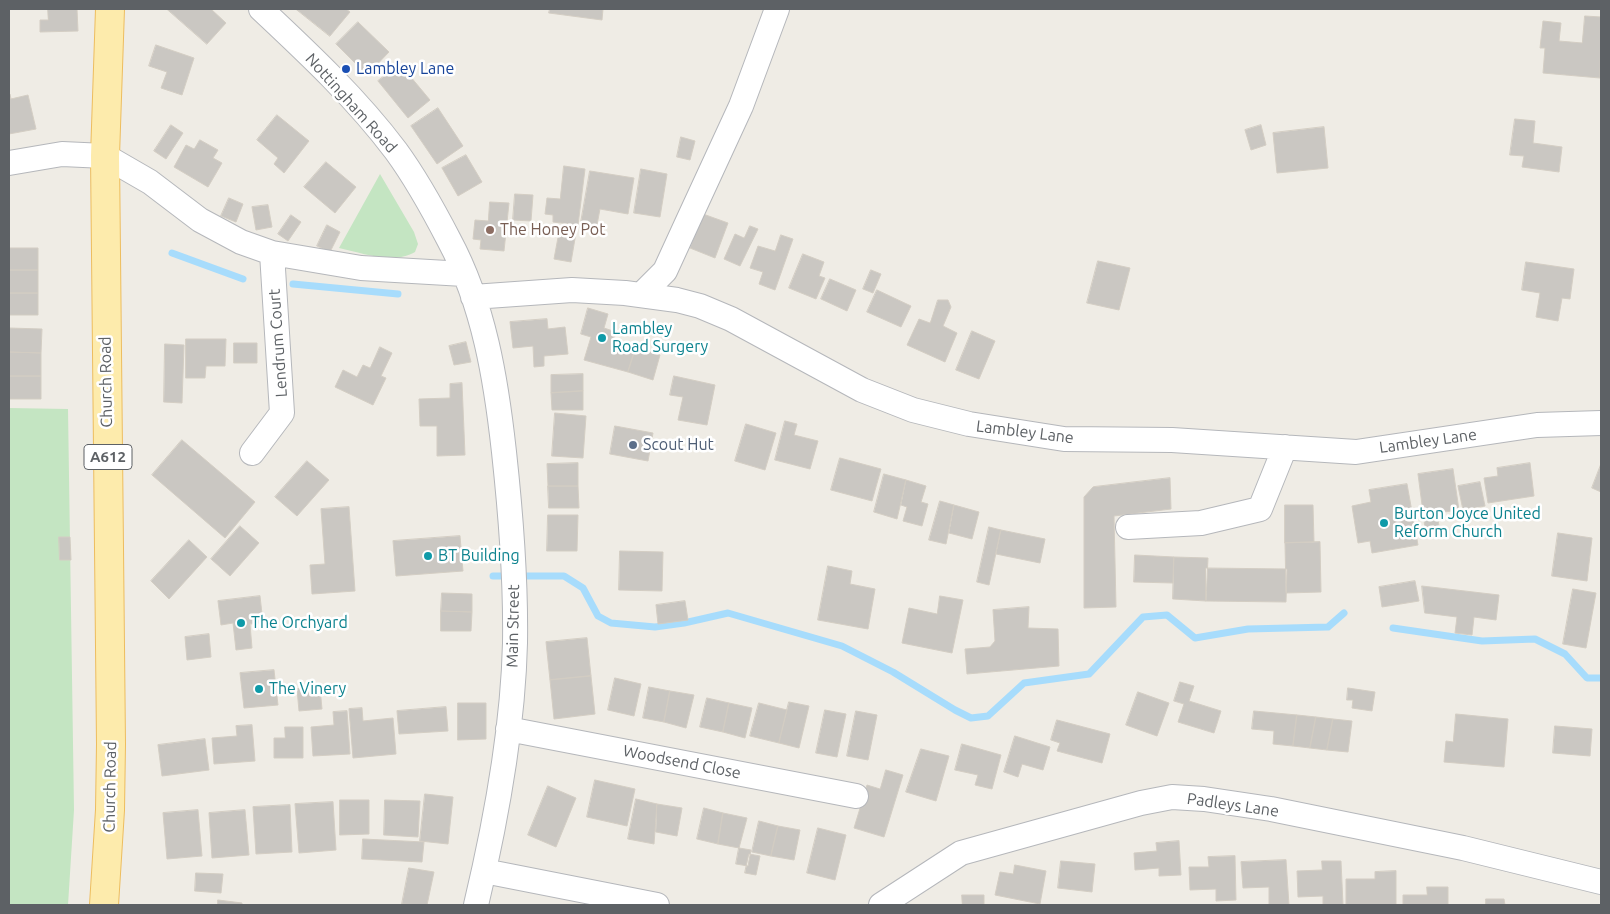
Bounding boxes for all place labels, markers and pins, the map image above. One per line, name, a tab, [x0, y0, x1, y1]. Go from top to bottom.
place label: Lambley Lane	[356, 59, 454, 79]
marker: Lambley Lane	[340, 63, 352, 75]
place label: The Honey Pot	[500, 220, 605, 240]
marker: The Honey Pot	[484, 224, 496, 236]
place label: Lambley Road Surgery	[612, 319, 708, 357]
marker: Lambley Road Surgery	[596, 332, 608, 344]
place label: Scout Hut	[643, 435, 714, 455]
marker: Scout Hut	[627, 439, 639, 451]
place label: Burton Joyce United Reform Church	[1394, 504, 1541, 542]
marker: Burton Joyce United Reform Church	[1378, 517, 1390, 529]
place label: BT Building	[438, 546, 520, 566]
marker: BT Building	[422, 550, 434, 562]
place label: The Orchyard	[251, 613, 348, 633]
marker: The Orchyard	[235, 617, 247, 629]
place label: The Vinery	[269, 679, 346, 699]
marker: The Vinery	[253, 683, 265, 695]

